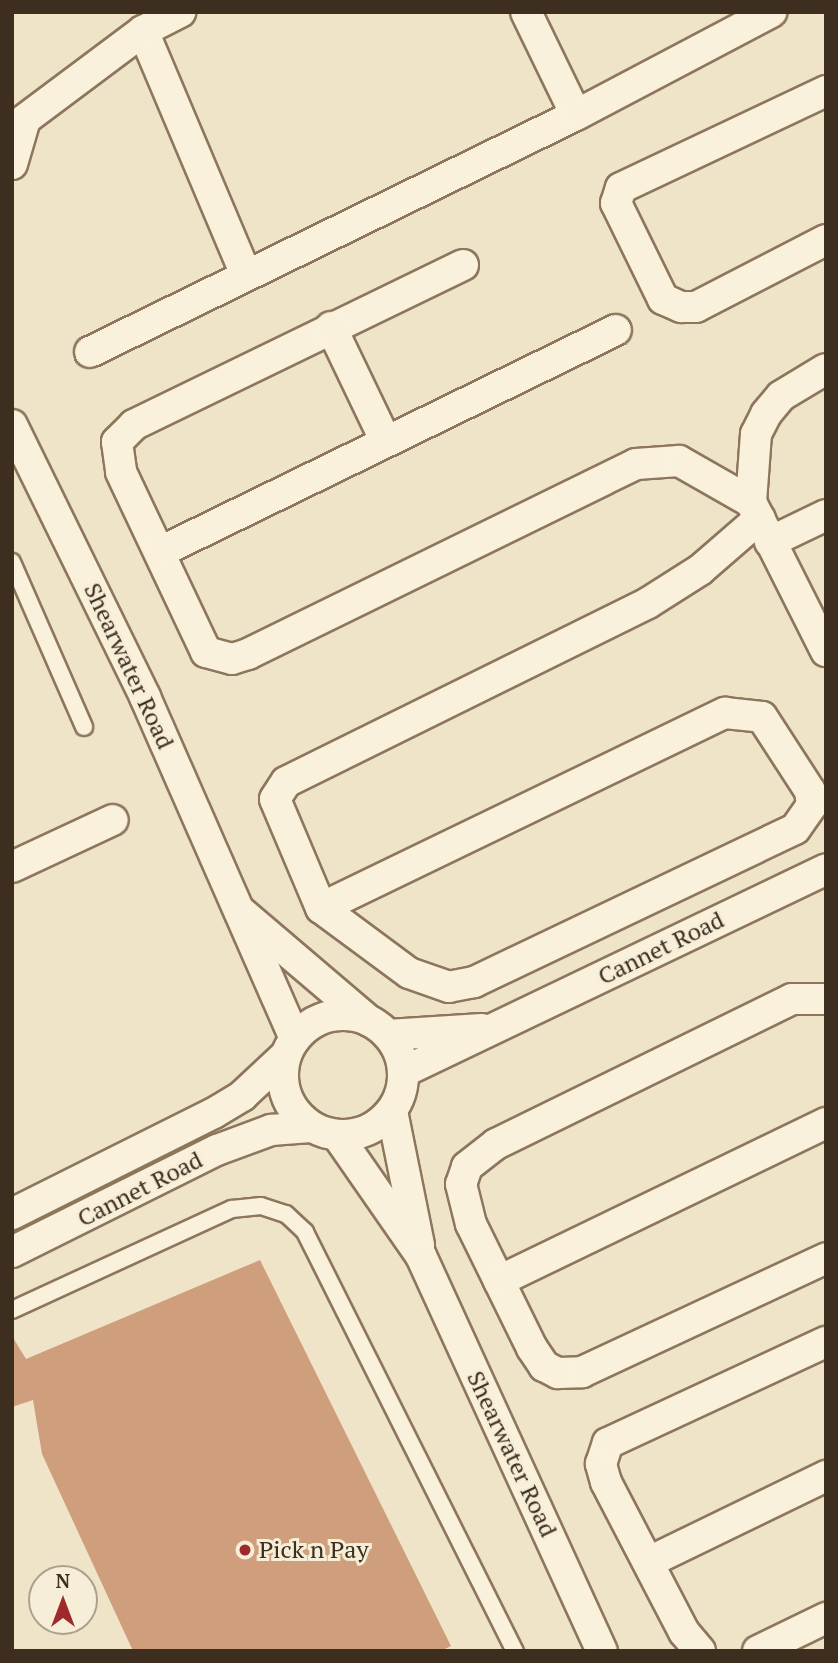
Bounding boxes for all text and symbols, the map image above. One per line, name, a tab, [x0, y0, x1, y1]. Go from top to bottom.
street label: Shearwater Road	[78, 578, 180, 754]
street label: Cannet Road	[593, 905, 729, 991]
street label: Cannet Road	[73, 1145, 207, 1233]
street label: Shearwater Road	[461, 1366, 563, 1542]
place label: Pick n Pay	[259, 1536, 369, 1564]
marker: Pick n Pay	[237, 1542, 253, 1558]
north arrow	[28, 1565, 98, 1635]
text: N	[56, 1568, 70, 1593]

